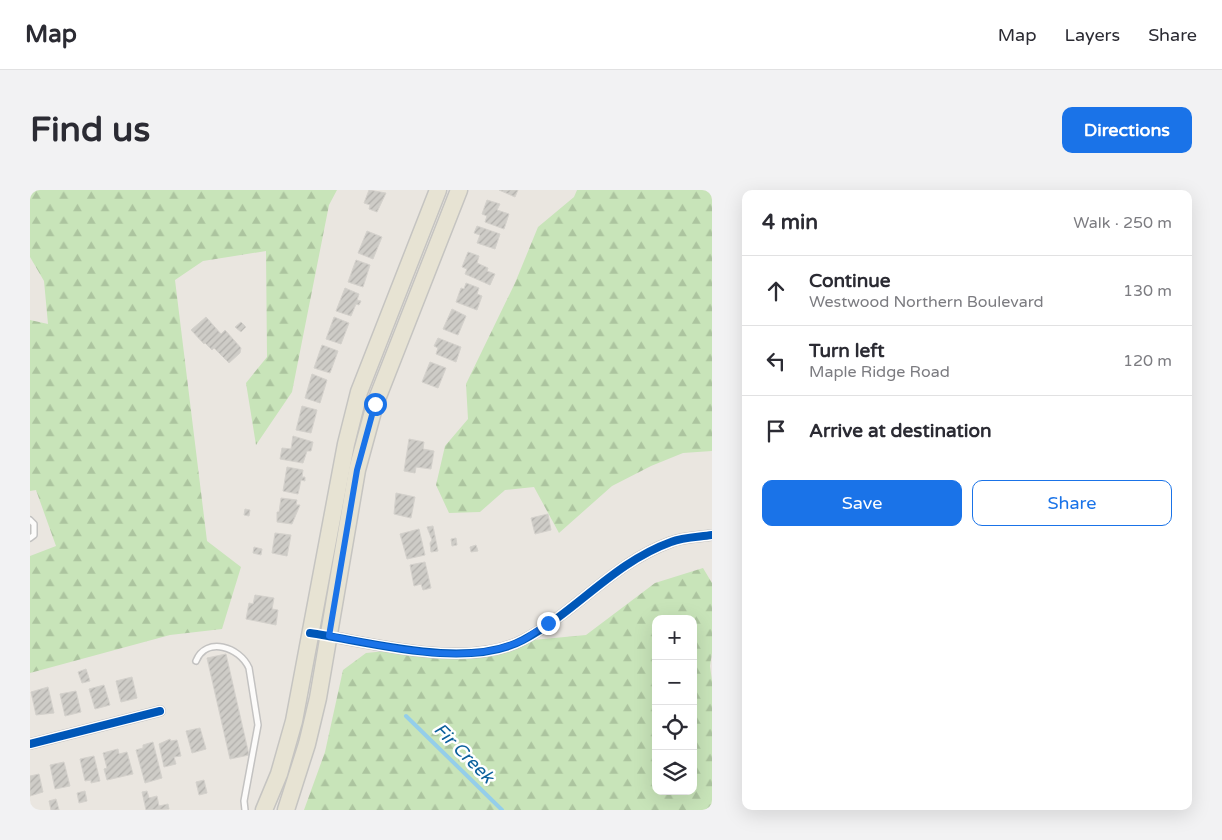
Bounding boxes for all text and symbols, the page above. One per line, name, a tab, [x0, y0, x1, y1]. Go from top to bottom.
text: Map	[25, 20, 77, 49]
text: Map	[998, 24, 1037, 46]
text: Layers	[1065, 24, 1120, 46]
text: Share	[1148, 24, 1197, 46]
button: Directions	[1062, 107, 1192, 153]
text: Find us	[30, 109, 150, 151]
text: 4 min	[762, 210, 818, 235]
text: Walk · 250 m	[1073, 213, 1172, 233]
text: Continue	[809, 270, 891, 292]
icon: ahead	[762, 277, 790, 305]
text: 130 m	[1123, 281, 1172, 301]
text: Westwood Northern Boulevard	[809, 292, 1044, 312]
text: Turn left	[809, 340, 885, 362]
icon: left	[762, 347, 790, 375]
text: 120 m	[1123, 351, 1172, 371]
text: Maple Ridge Road	[809, 362, 950, 382]
route start	[364, 393, 387, 416]
icon: arrive	[762, 417, 790, 445]
text: Arrive at destination	[809, 420, 992, 442]
button: Save	[762, 480, 962, 526]
button: Share	[972, 480, 1172, 526]
route end	[537, 612, 560, 635]
map controls	[652, 615, 697, 795]
button: +	[652, 615, 697, 660]
button: −	[652, 660, 697, 705]
button: locate	[652, 705, 697, 750]
water label: Fir Creek	[429, 718, 499, 788]
button: layers	[652, 750, 697, 795]

